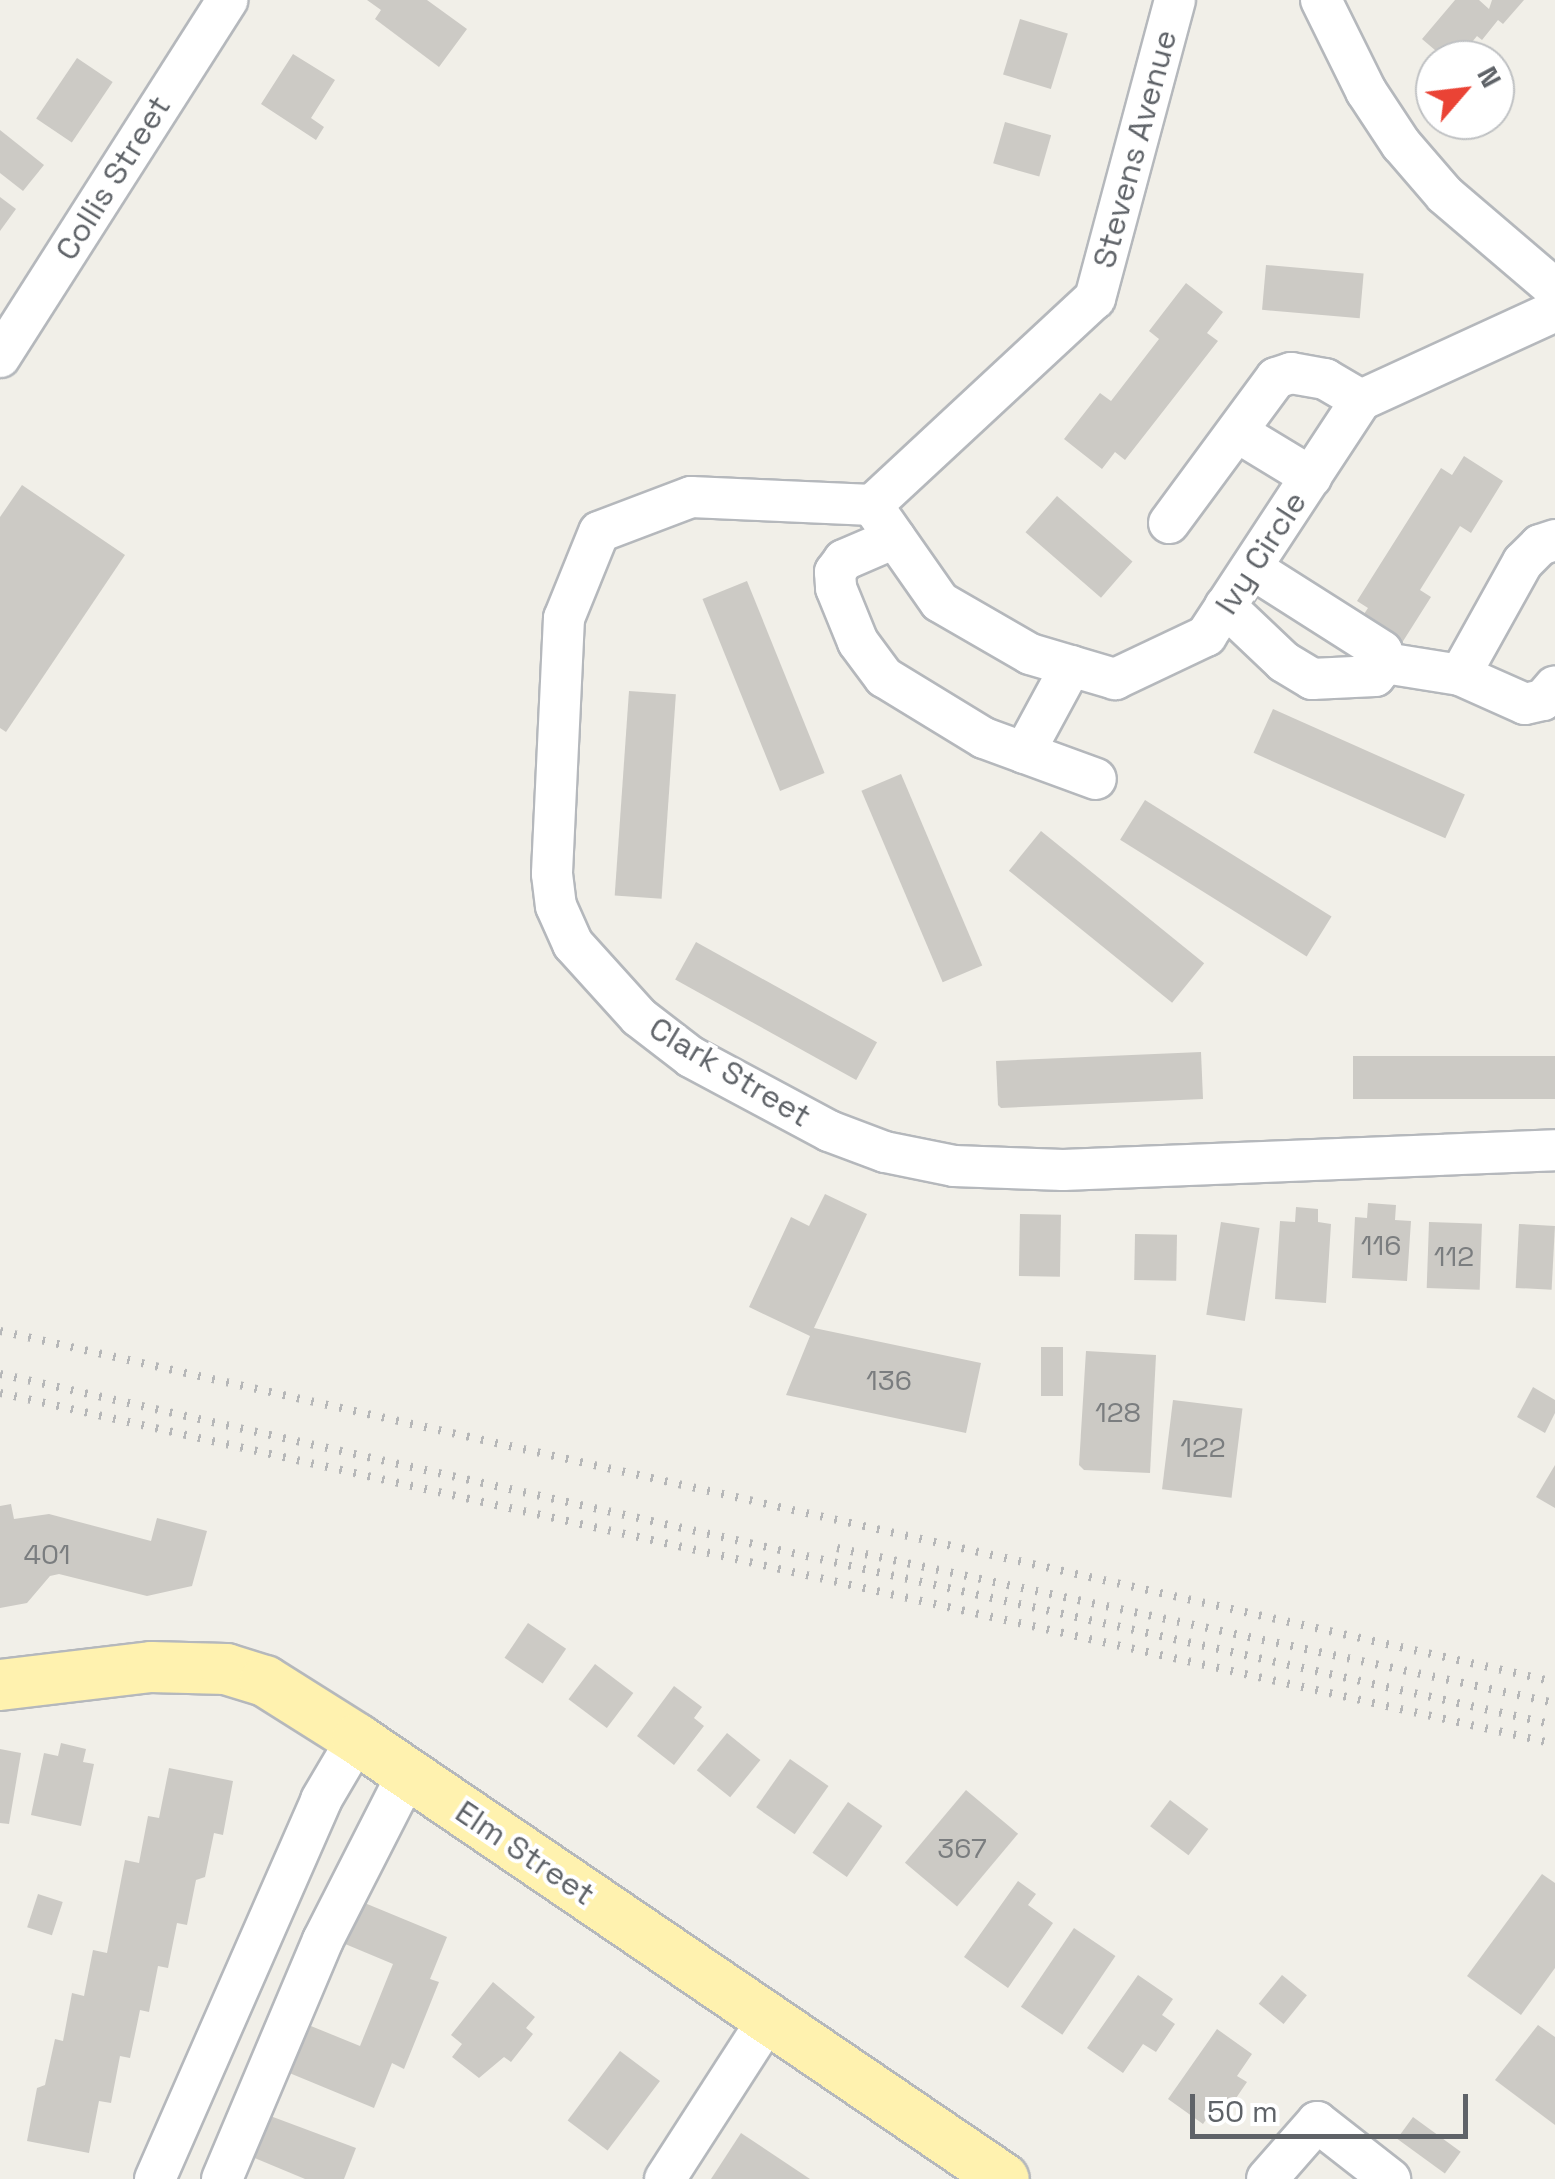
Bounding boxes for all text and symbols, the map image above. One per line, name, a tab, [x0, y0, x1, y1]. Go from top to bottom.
street label: Stevens Avenue	[1085, 26, 1185, 272]
north arrow	[1415, 40, 1515, 140]
text: N	[1469, 60, 1510, 94]
street label: Collis Street	[47, 89, 179, 267]
street label: Ivy Circle	[1207, 484, 1315, 622]
street label: Clark Street	[642, 1009, 818, 1135]
house number: 116	[1361, 1228, 1401, 1262]
house number: 112	[1434, 1239, 1474, 1273]
house number: 136	[866, 1363, 912, 1397]
house number: 128	[1095, 1395, 1141, 1429]
house number: 122	[1180, 1430, 1226, 1464]
house number: 401	[23, 1537, 71, 1571]
street label: Elm Street	[448, 1793, 602, 1913]
house number: 367	[937, 1831, 987, 1865]
scale bar	[1195, 2074, 1472, 2136]
text: 50 m	[1207, 2092, 1278, 2131]

